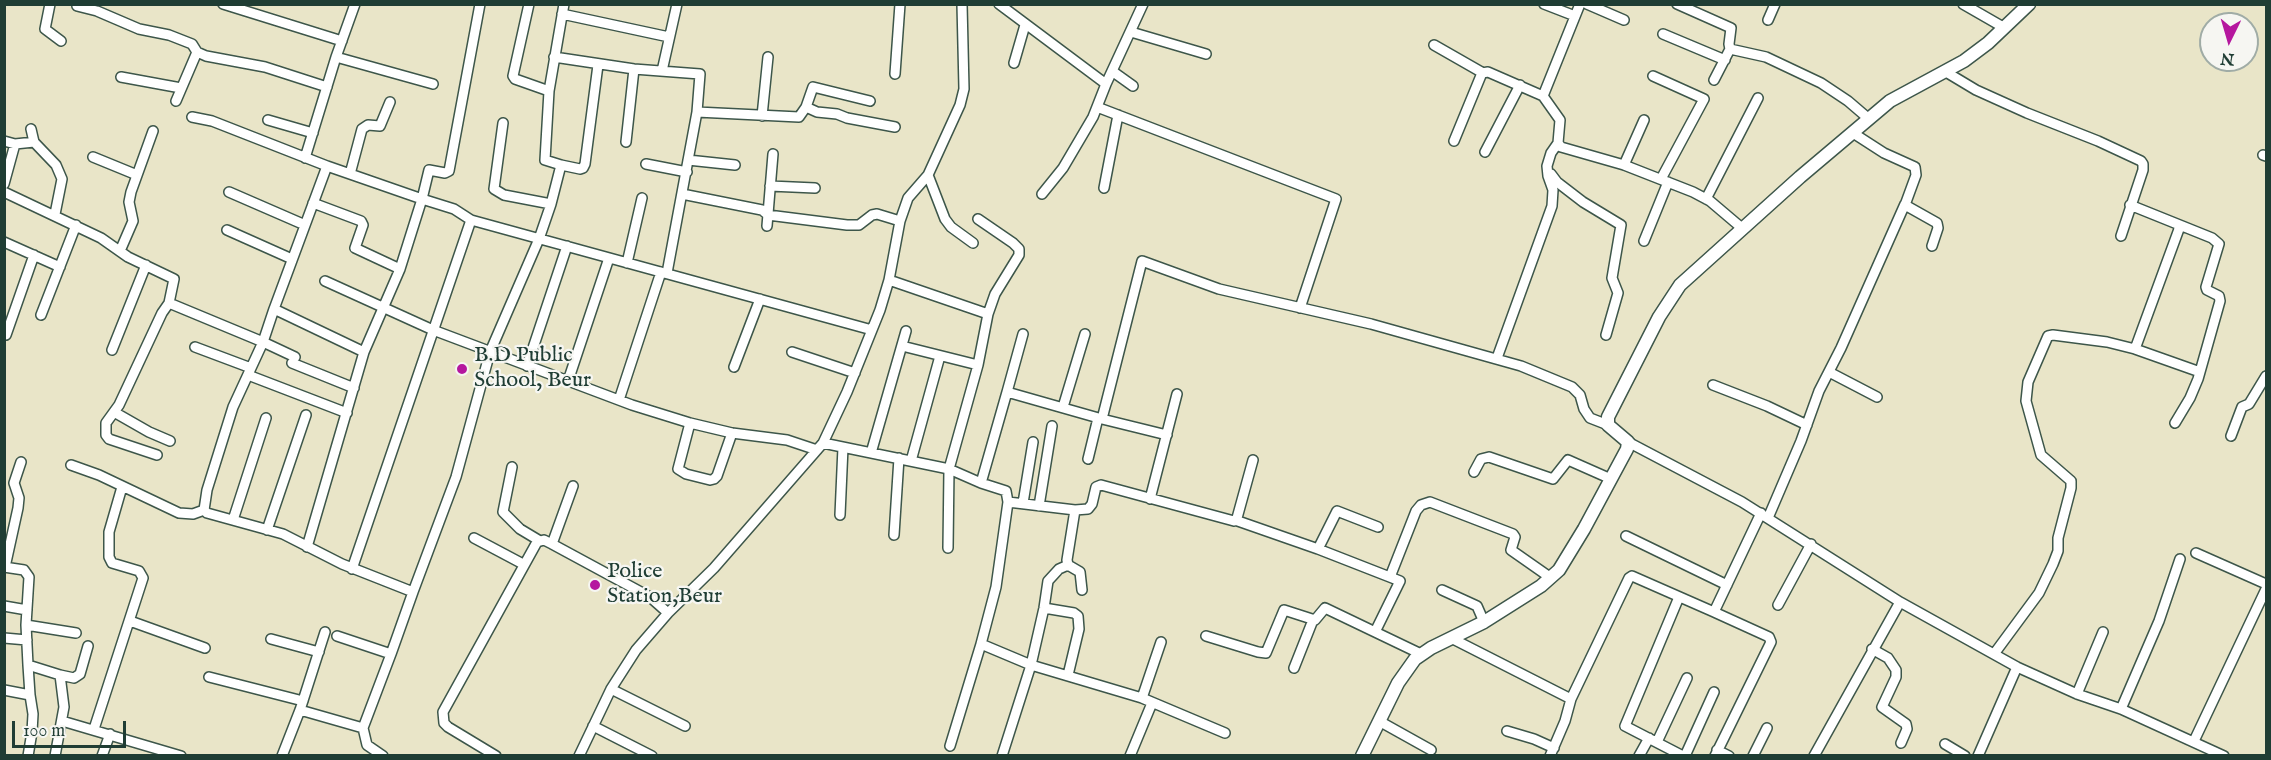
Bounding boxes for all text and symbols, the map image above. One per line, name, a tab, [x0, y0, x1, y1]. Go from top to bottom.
north arrow	[2199, 12, 2259, 72]
text: N	[2220, 47, 2235, 69]
place label: B.D Public School, Beur	[474, 343, 591, 394]
marker: B.D Public School, Beur	[455, 362, 469, 376]
place label: Police Station,Beur	[607, 559, 722, 610]
marker: Police Station,Beur	[588, 578, 602, 592]
scale bar	[15, 709, 129, 747]
text: 100 m	[23, 720, 65, 743]

